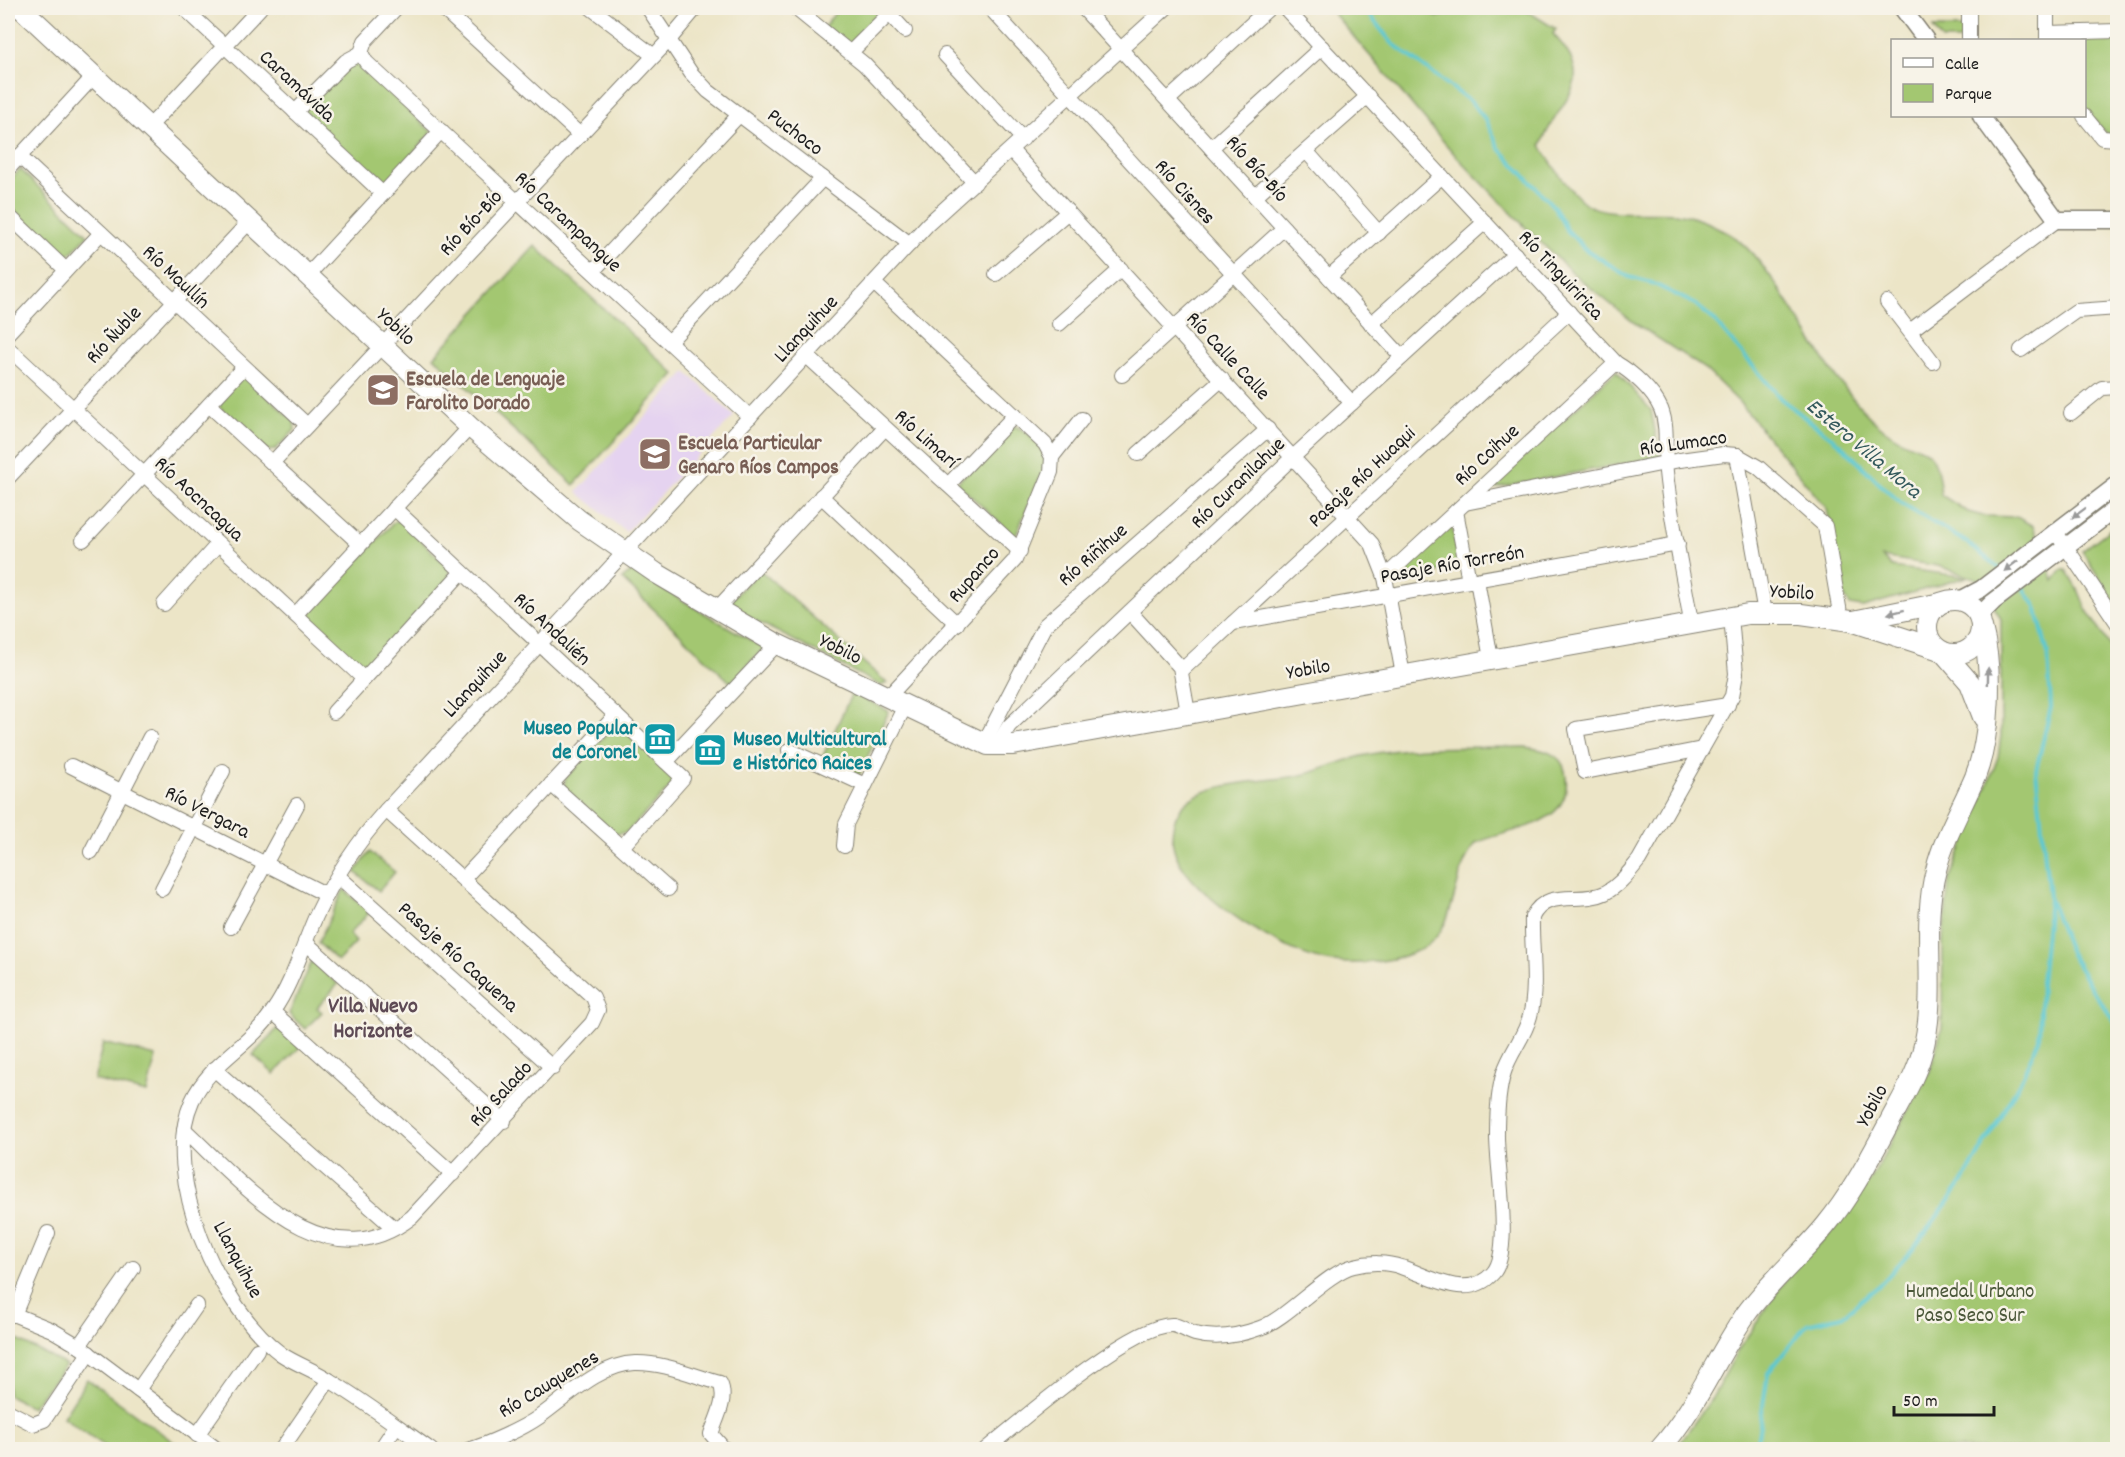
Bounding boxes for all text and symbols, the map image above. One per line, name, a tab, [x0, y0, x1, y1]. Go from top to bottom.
legend	[1891, 39, 2086, 117]
street label: Caramávida	[251, 44, 342, 131]
text: Calle	[1945, 53, 1979, 78]
text: Parque	[1945, 83, 1992, 108]
street label: Puchoco	[760, 102, 829, 165]
street label: Río Bío-Bío	[1217, 130, 1294, 210]
street label: Río Cisnes	[1146, 154, 1221, 232]
street label: Río Carampangue	[507, 165, 627, 281]
street label: Río Bío-Bío	[433, 184, 511, 264]
street label: Río Tinguiririca	[1510, 224, 1610, 329]
street label: Río Maullín	[134, 239, 216, 317]
street label: Llanquihue	[768, 289, 847, 371]
street label: Río Ñuble	[80, 300, 150, 372]
street label: Yobilo	[369, 302, 421, 354]
street label: Río Calle Calle	[1178, 306, 1276, 408]
place label: Escuela de Lenguaje Farolito Dorado	[406, 366, 565, 420]
school or university icon: Escuela de Lenguaje Farolito Dorado	[365, 372, 401, 408]
water label: Estero Villa Mora	[1799, 392, 1928, 508]
street label: Río Limarí	[886, 403, 965, 478]
street label: Río Coihue	[1449, 418, 1527, 494]
street label: Pasaje Río Huaqui	[1302, 420, 1424, 536]
street label: Río Lumaco	[1638, 424, 1729, 466]
place label: Escuela Particular Genaro Ríos Campos	[678, 430, 839, 484]
street label: Río Curanilahue	[1185, 431, 1293, 537]
school or university icon: Escuela Particular Genaro Ríos Campos	[637, 436, 673, 472]
street label: Río Aocncagua	[146, 450, 251, 551]
one-way arrow	[2071, 507, 2087, 520]
street label: Río Riñihue	[1053, 517, 1135, 595]
street label: Pasaje Río Torreón	[1378, 539, 1527, 593]
street label: Rupanco	[942, 541, 1008, 611]
one-way arrow	[2003, 559, 2019, 572]
street label: Yobilo	[1769, 578, 1815, 610]
street label: Río Andalién	[505, 586, 597, 674]
one-way arrow	[1887, 607, 1905, 617]
street label: Yobilo	[813, 628, 866, 674]
street label: Llanquihue	[437, 644, 516, 726]
street label: Yobilo	[1284, 652, 1333, 690]
one-way arrow	[1983, 667, 1993, 686]
place label: Museo Popular de Coronel	[523, 715, 638, 769]
museum icon: Museo Popular de Coronel	[642, 721, 678, 757]
place label: Museo Multicultural e Histórico Raices	[733, 726, 887, 780]
museum icon: Museo Multicultural e Histórico Raices	[692, 732, 728, 768]
street label: Río Vergara	[159, 779, 255, 848]
street label: Pasaje Río Caquena	[390, 896, 525, 1021]
district label: Villa Nuevo Horizonte	[328, 992, 418, 1048]
street label: Río Salado	[463, 1055, 541, 1135]
street label: Yobilo	[1850, 1080, 1897, 1133]
street label: Llanquihue	[204, 1217, 269, 1304]
park label: Humedal Urbano Paso Seco Sur	[1906, 1278, 2034, 1332]
street label: Río Cauquenes	[493, 1344, 606, 1428]
scale bar	[1894, 1379, 1994, 1417]
text: 50 m	[1903, 1390, 1938, 1415]

